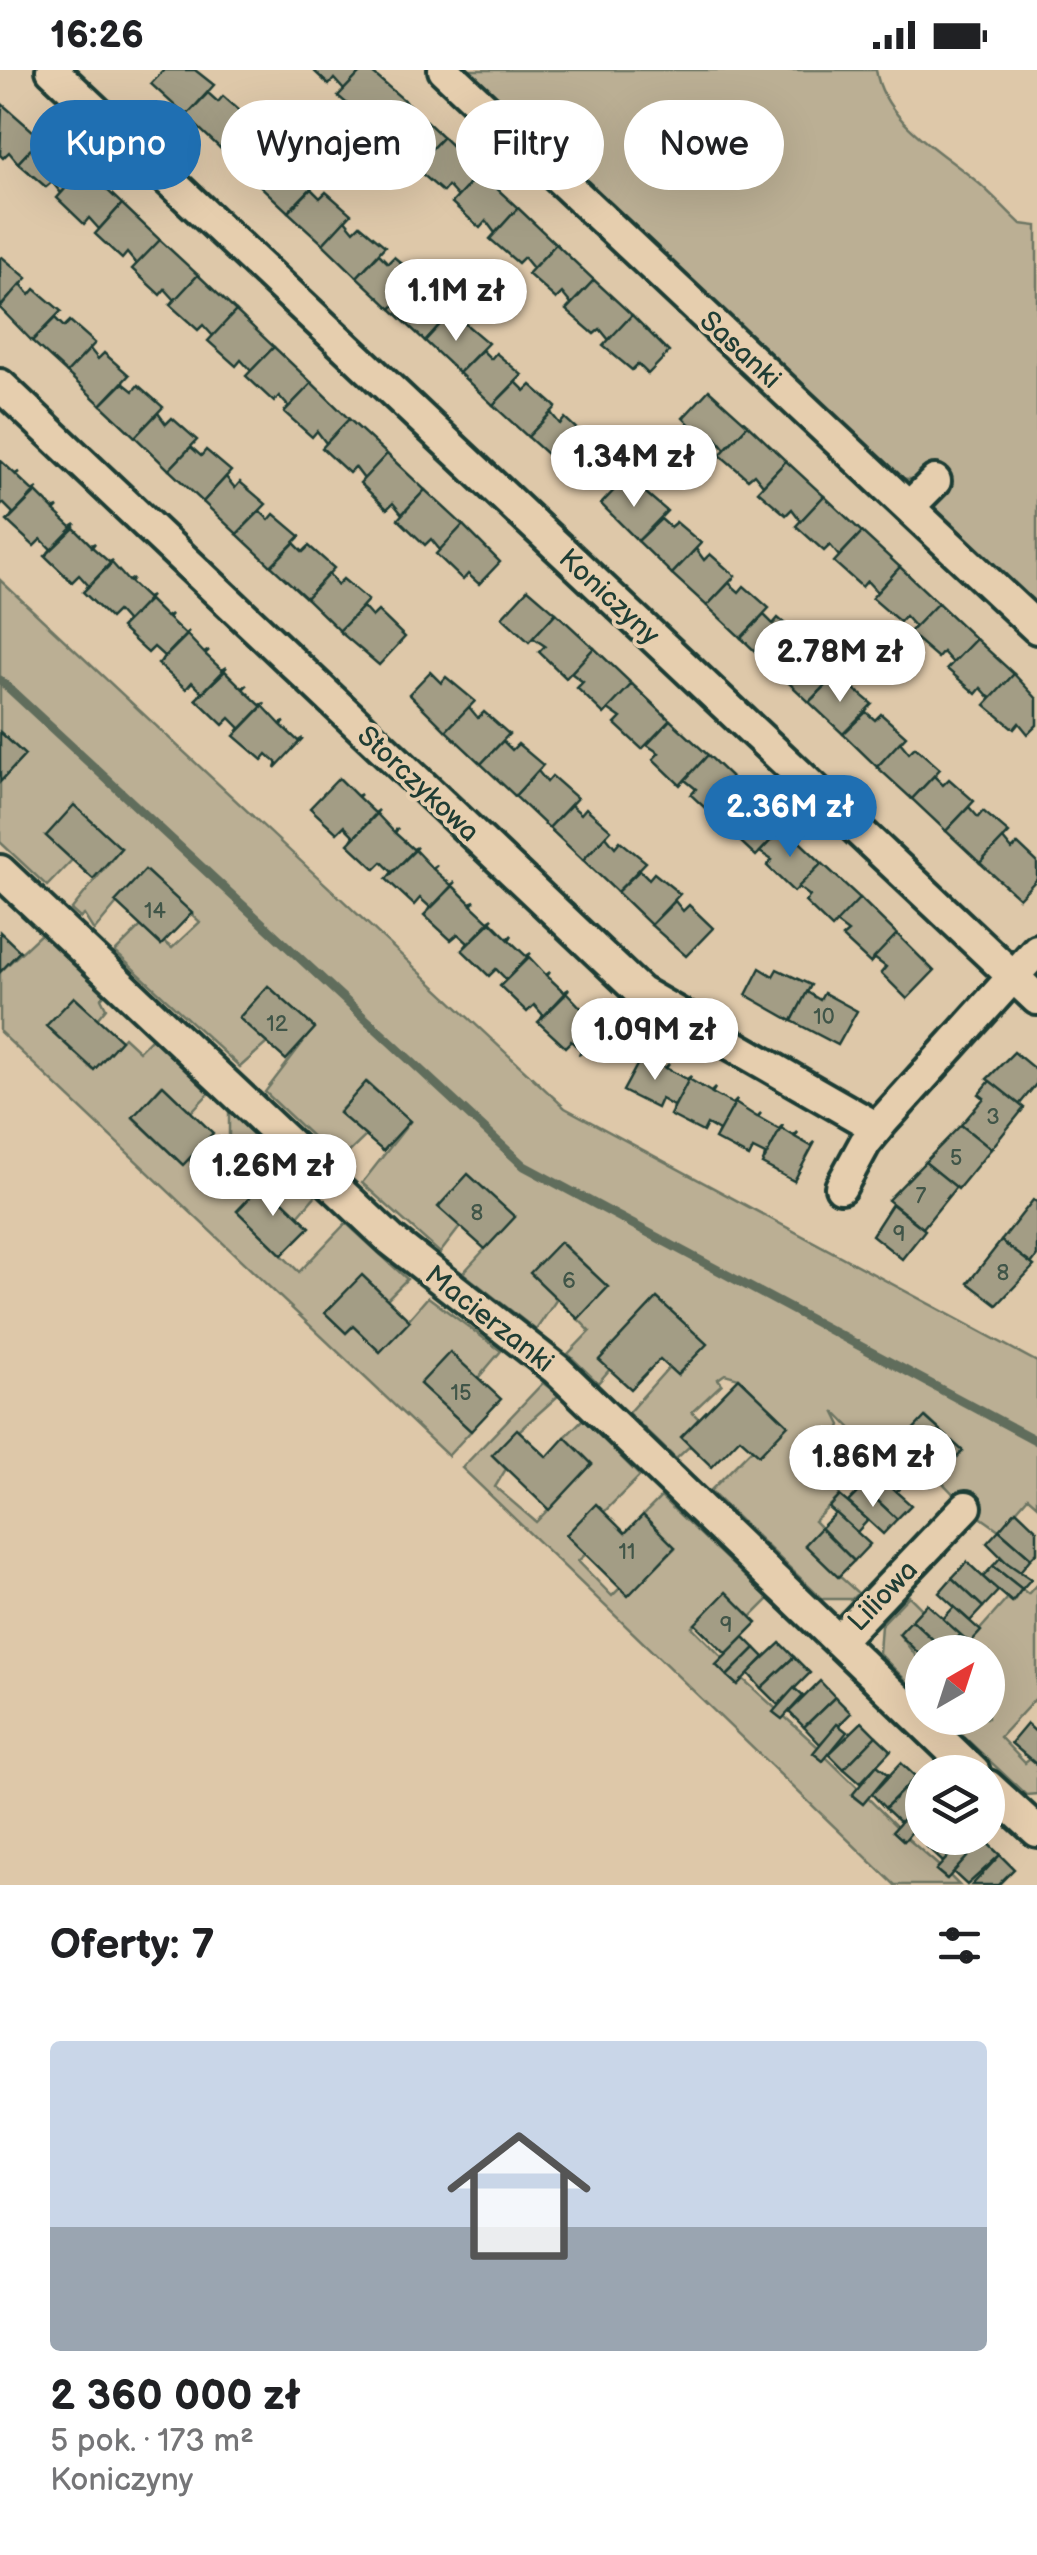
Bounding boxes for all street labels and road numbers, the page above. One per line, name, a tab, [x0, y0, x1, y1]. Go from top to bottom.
street label: Sasanki	[693, 304, 787, 396]
street label: Koniczyny	[552, 542, 666, 652]
street label: Storczykowa	[350, 719, 486, 849]
street label: Macierzanki	[418, 1259, 560, 1379]
street label: Liliowa	[841, 1554, 925, 1638]

